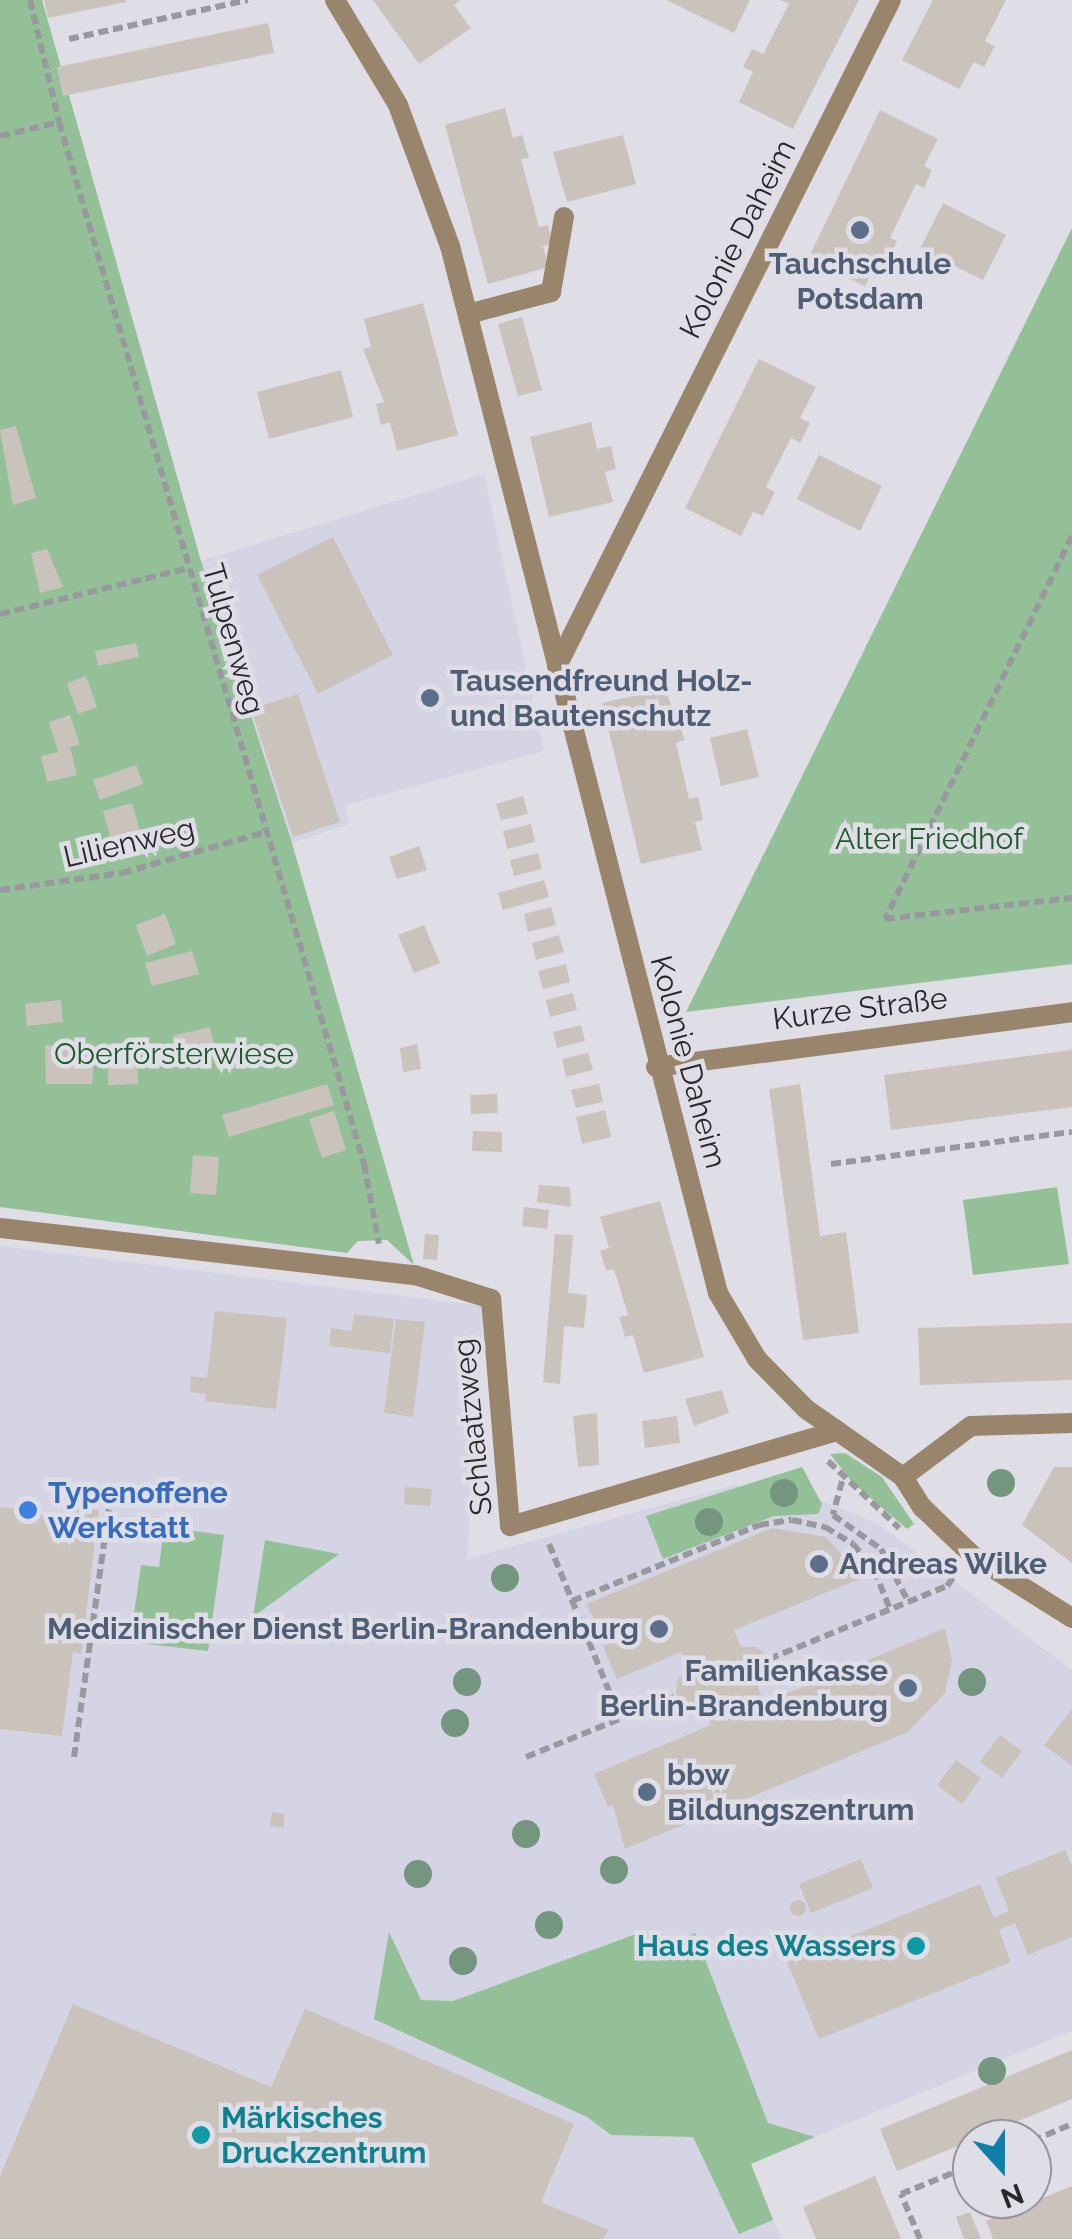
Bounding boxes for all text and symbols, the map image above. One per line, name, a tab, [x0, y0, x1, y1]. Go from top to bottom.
street label: Kolonie Daheim	[672, 134, 804, 344]
marker: Tauchschule Potsdam	[849, 219, 871, 241]
place label: Tauchschule Potsdam	[769, 246, 951, 316]
street label: Tulpenweg	[194, 560, 272, 718]
place label: Tausendfreund Holz- und Bautenschutz	[450, 663, 753, 734]
marker: Tausendfreund Holz- und Bautenschutz	[419, 687, 441, 709]
street label: Lilienweg	[60, 810, 198, 876]
park label: Alter Friedhof	[835, 821, 1023, 857]
street label: Kolonie Daheim	[642, 952, 734, 1172]
street label: Kurze Straße	[771, 980, 949, 1038]
park label: Oberförsterwiese	[54, 1036, 294, 1072]
street label: Schlaatzweg	[446, 1337, 500, 1517]
place label: Typenoffene Werkstatt	[48, 1475, 228, 1546]
marker: Typenoffene Werkstatt	[17, 1499, 39, 1521]
place label: Andreas Wilke	[839, 1546, 1048, 1582]
marker: Andreas Wilke	[808, 1553, 830, 1575]
place label: Medizinischer Dienst Berlin-Brandenburg	[46, 1611, 639, 1647]
marker: Medizinischer Dienst Berlin-Brandenburg	[648, 1618, 670, 1640]
place label: Familienkasse Berlin-Brandenburg	[599, 1653, 888, 1724]
marker: Familienkasse Berlin-Brandenburg	[897, 1677, 919, 1699]
place label: bbw Bildungszentrum	[667, 1757, 915, 1828]
marker: bbw Bildungszentrum	[636, 1781, 658, 1803]
place label: Haus des Wassers	[636, 1928, 896, 1964]
marker: Haus des Wassers	[905, 1935, 927, 1957]
place label: Märkisches Druckzentrum	[221, 2100, 426, 2170]
north arrow	[952, 2119, 1052, 2219]
marker: Märkisches Druckzentrum	[190, 2124, 212, 2146]
text: N	[996, 2176, 1028, 2215]

